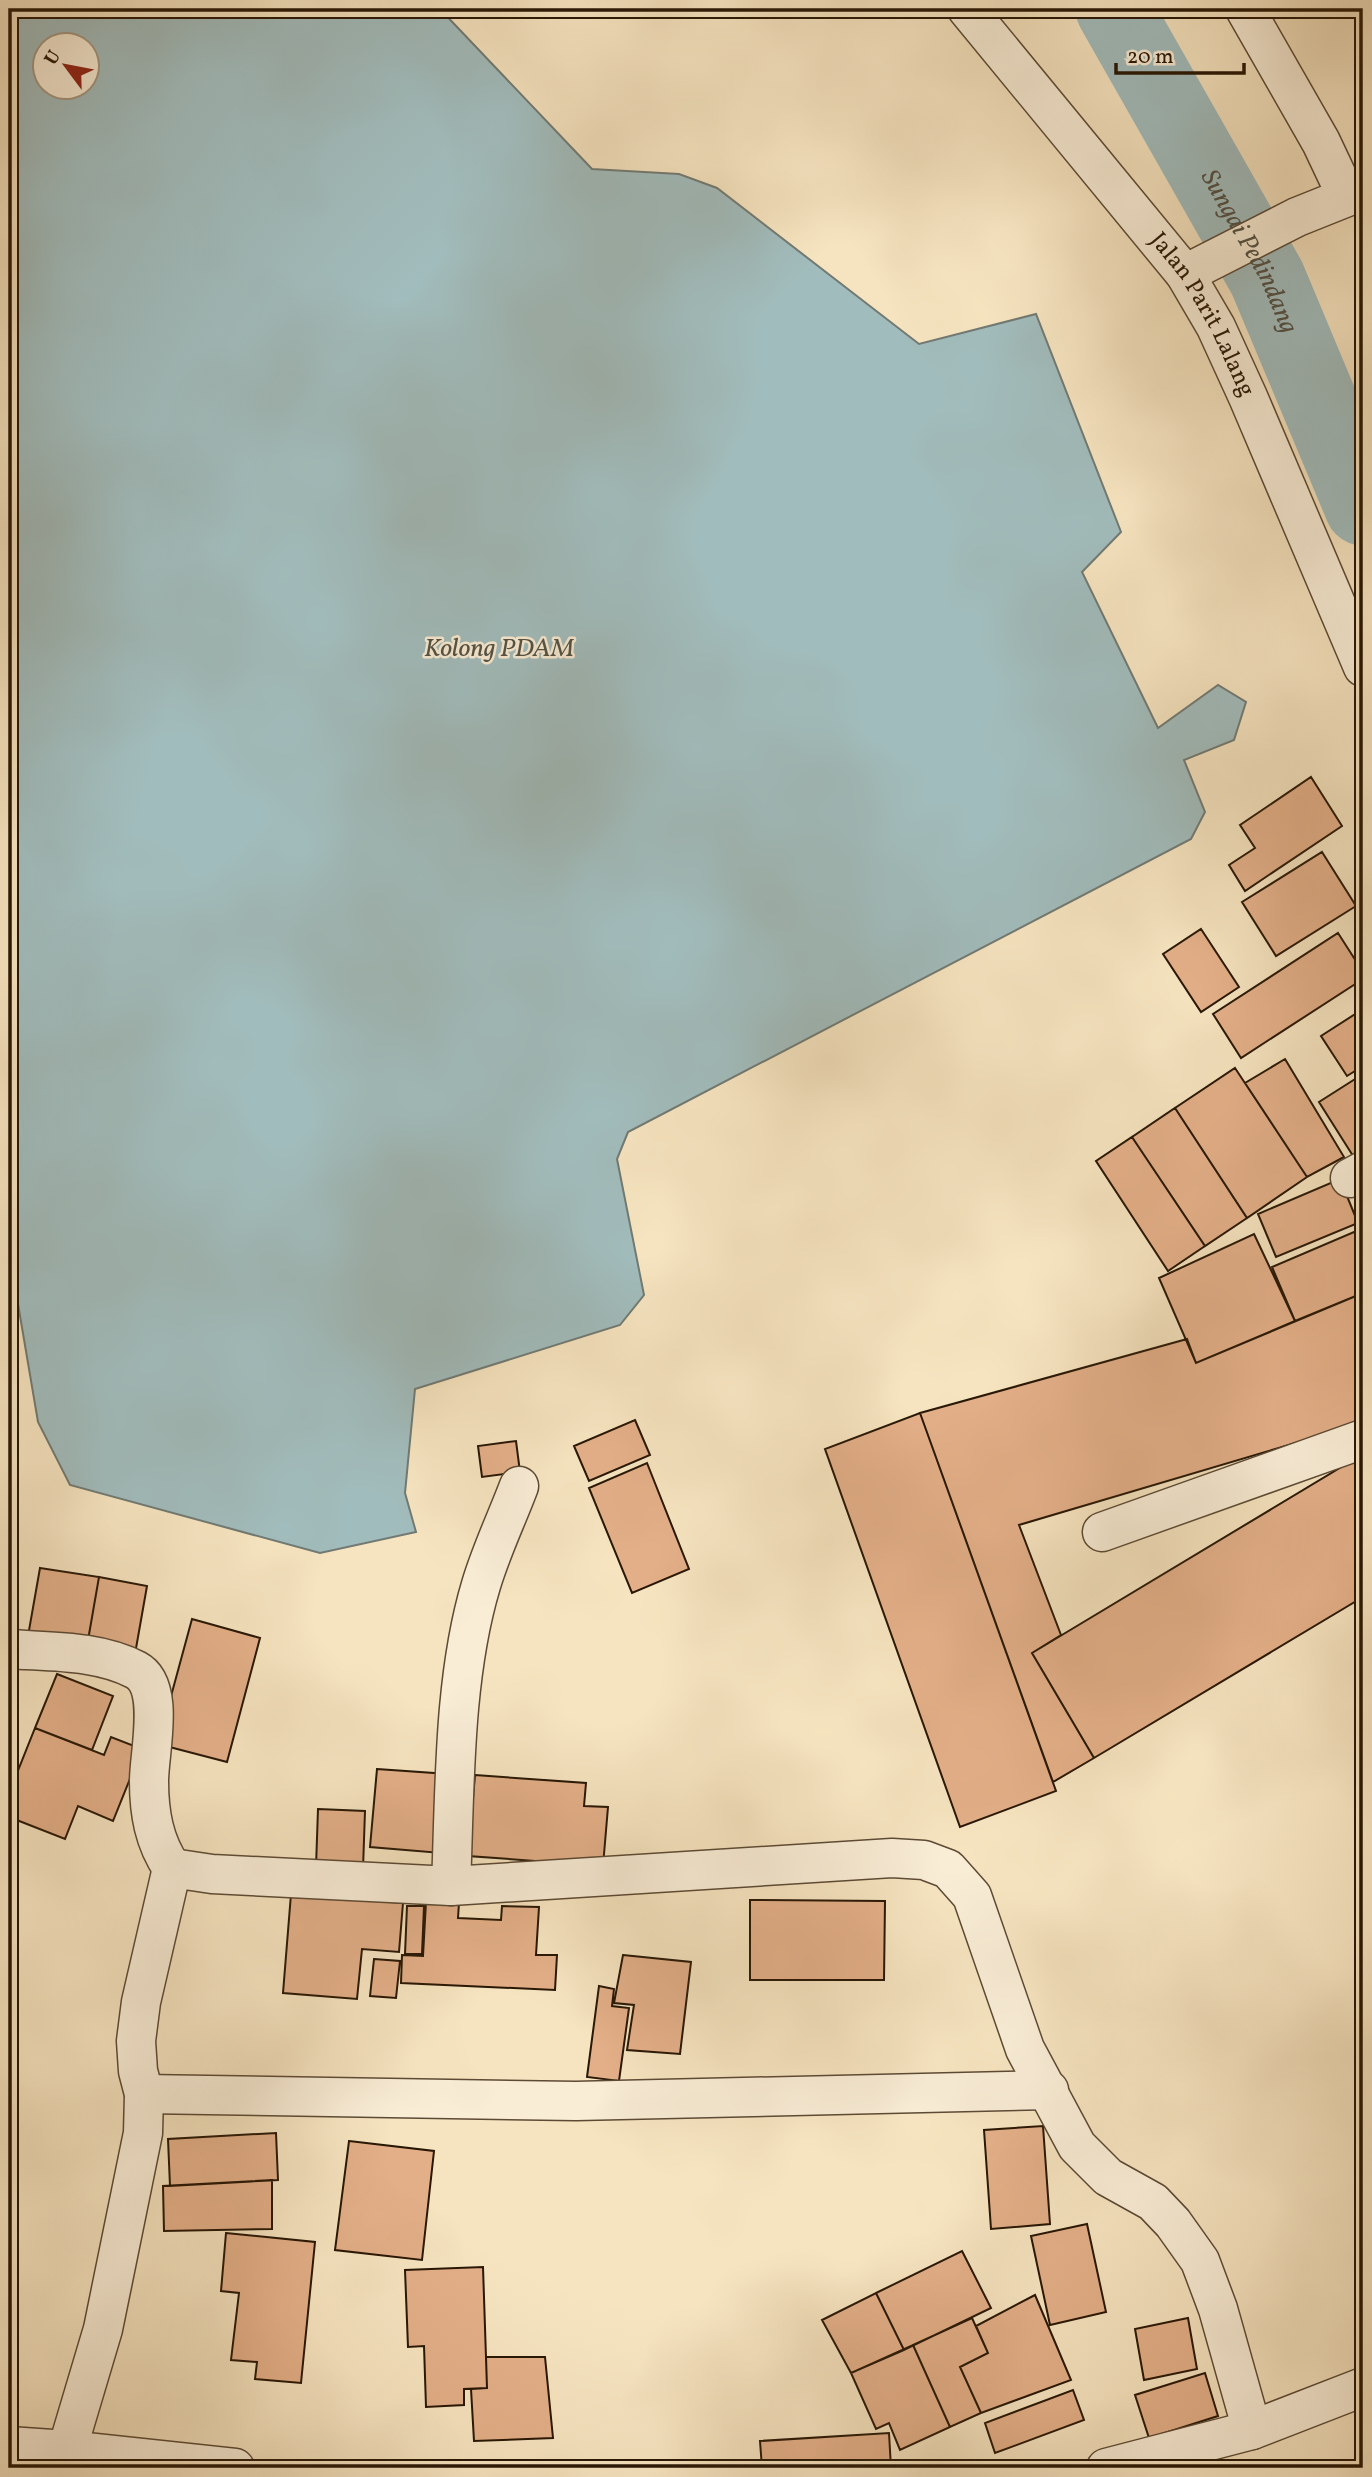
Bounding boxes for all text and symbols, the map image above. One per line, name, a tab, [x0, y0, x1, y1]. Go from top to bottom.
north arrow	[32, 32, 102, 102]
scale bar	[1116, 32, 1244, 76]
text: 20 m	[1127, 43, 1173, 72]
text: U	[39, 46, 68, 70]
water label: Sungai Pedindang	[1191, 163, 1306, 339]
street label: Jalan Parit Lalang	[1141, 225, 1263, 403]
water label: Kolong PDAM	[424, 631, 574, 667]

